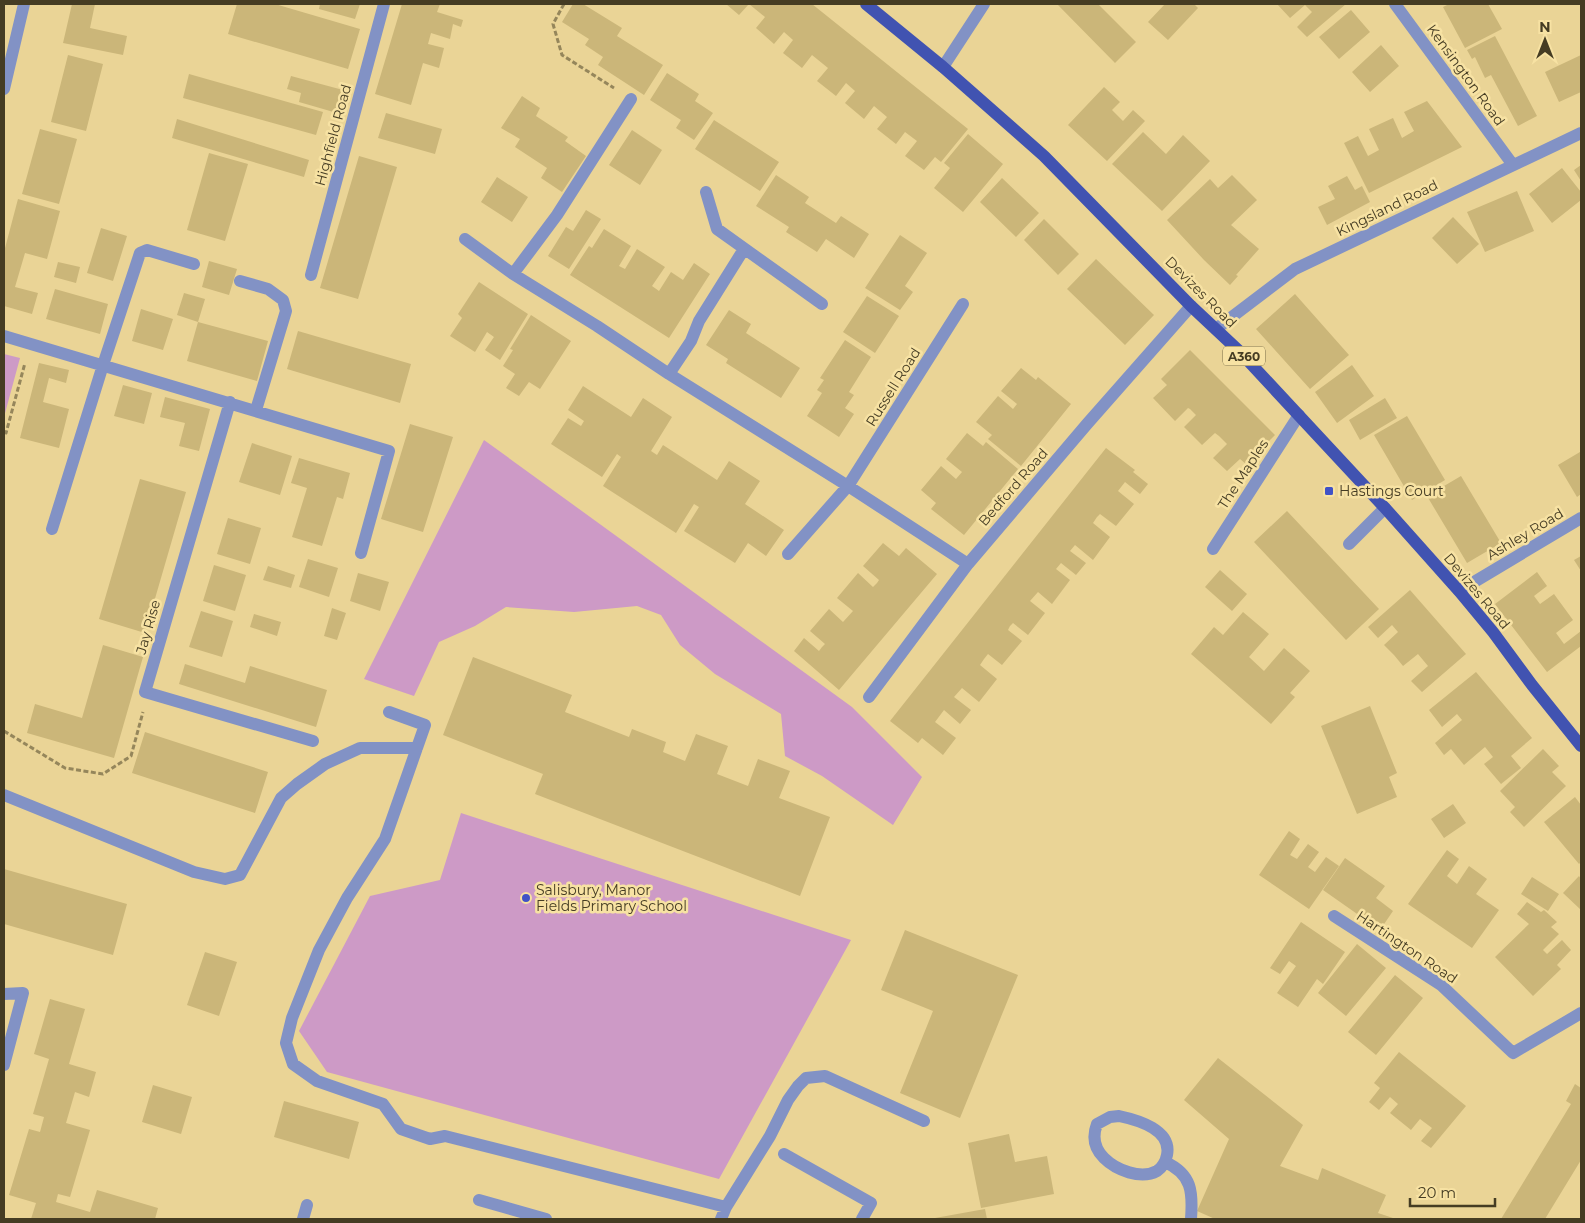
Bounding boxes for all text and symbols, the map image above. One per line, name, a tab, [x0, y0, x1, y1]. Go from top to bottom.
north arrow	[1520, 15, 1570, 65]
text: N	[1539, 18, 1551, 36]
street label: Kensington Road	[1423, 21, 1509, 129]
street label: Highfield Road	[311, 82, 355, 188]
street label: Kingsland Road	[1333, 176, 1441, 240]
street label: Devizes Road	[1161, 252, 1241, 332]
street label: Russell Road	[862, 344, 924, 430]
road number: A360	[1223, 346, 1265, 366]
street label: The Maples	[1214, 435, 1272, 512]
street label: Bedford Road	[974, 444, 1052, 530]
place label: Hastings Court	[1339, 482, 1444, 500]
marker: Hastings Court	[1323, 485, 1335, 497]
street label: Ashley Road	[1483, 504, 1567, 564]
street label: Devizes Road	[1440, 549, 1514, 633]
street label: Jay Rise	[131, 598, 164, 657]
place label: Salisbury, Manor Fields Primary School	[536, 881, 687, 915]
marker: Salisbury, Manor Fields Primary School	[520, 892, 532, 904]
street label: Hartington Road	[1353, 907, 1461, 987]
scale bar	[1410, 1176, 1495, 1208]
text: 20 m	[1418, 1183, 1456, 1202]

